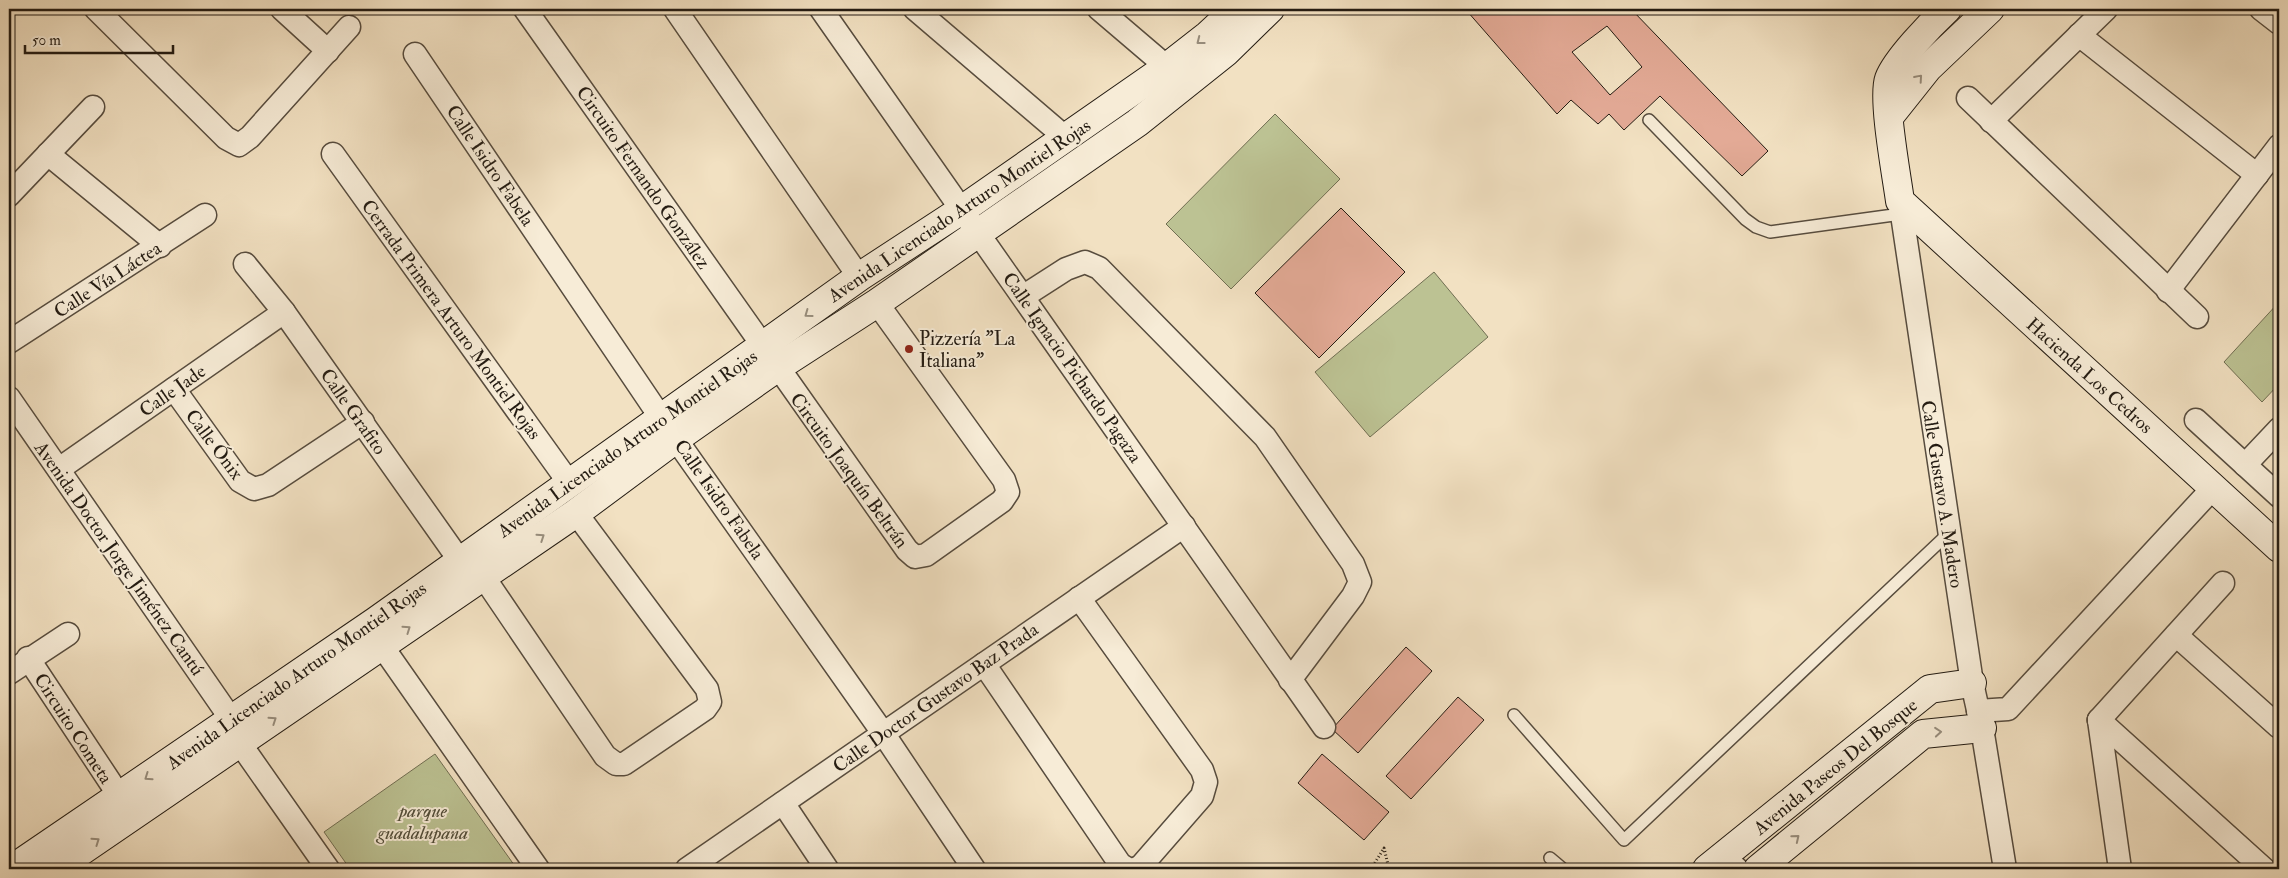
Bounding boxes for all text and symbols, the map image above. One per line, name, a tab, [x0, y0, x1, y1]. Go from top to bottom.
scale bar	[25, 22, 172, 54]
text: 50 m	[32, 31, 61, 50]
one-way arrow	[1196, 36, 1205, 45]
one-way arrow	[1913, 75, 1922, 84]
street label: Circuito Fernando González	[571, 82, 715, 274]
street label: Calle Isidro Fabela	[441, 100, 540, 231]
street label: Avenida Licenciado Arturo Montiel Rojas	[823, 114, 1096, 309]
street label: Cerrada Primera Arturo Montiel Rojas	[356, 195, 546, 444]
street label: Calle Vía Láctea	[49, 236, 166, 323]
street label: Calle Ignacio Pichardo Pagaza	[997, 268, 1147, 468]
one-way arrow	[804, 308, 813, 317]
street label: Hacienda Los Cedros	[2021, 313, 2158, 439]
place label: Pizzería "La Italiana"	[919, 327, 1015, 373]
marker: Pizzería "La Italiana"	[903, 343, 915, 355]
street label: Avenida Licenciado Arturo Montiel Rojas	[492, 345, 762, 544]
street label: Calle Jade	[135, 359, 210, 422]
street label: Calle Grafito	[315, 364, 392, 459]
street label: Circuito Joaquín Beltrán	[785, 388, 914, 553]
street label: Calle Gustavo A. Madero	[1915, 399, 1969, 590]
street label: Calle Ónix	[180, 403, 250, 485]
street label: Calle Isidro Fabela	[669, 435, 770, 564]
street label: Avenida Doctor Jorge Jiménez Cantú	[28, 436, 210, 680]
one-way arrow	[536, 533, 545, 543]
street label: Avenida Licenciado Arturo Montiel Rojas	[161, 577, 431, 776]
street label: Calle Doctor Gustavo Baz Prada	[828, 617, 1043, 778]
one-way arrow	[401, 626, 411, 635]
street label: Circuito Cometa	[28, 669, 118, 789]
street label: Avenida Paseos Del Bosque	[1748, 693, 1923, 841]
one-way arrow	[267, 716, 276, 726]
one-way arrow	[1934, 727, 1942, 738]
one-way arrow	[144, 771, 154, 780]
park label: parque guadalupana	[375, 799, 468, 845]
one-way arrow	[1790, 836, 1799, 844]
one-way arrow	[90, 838, 99, 847]

